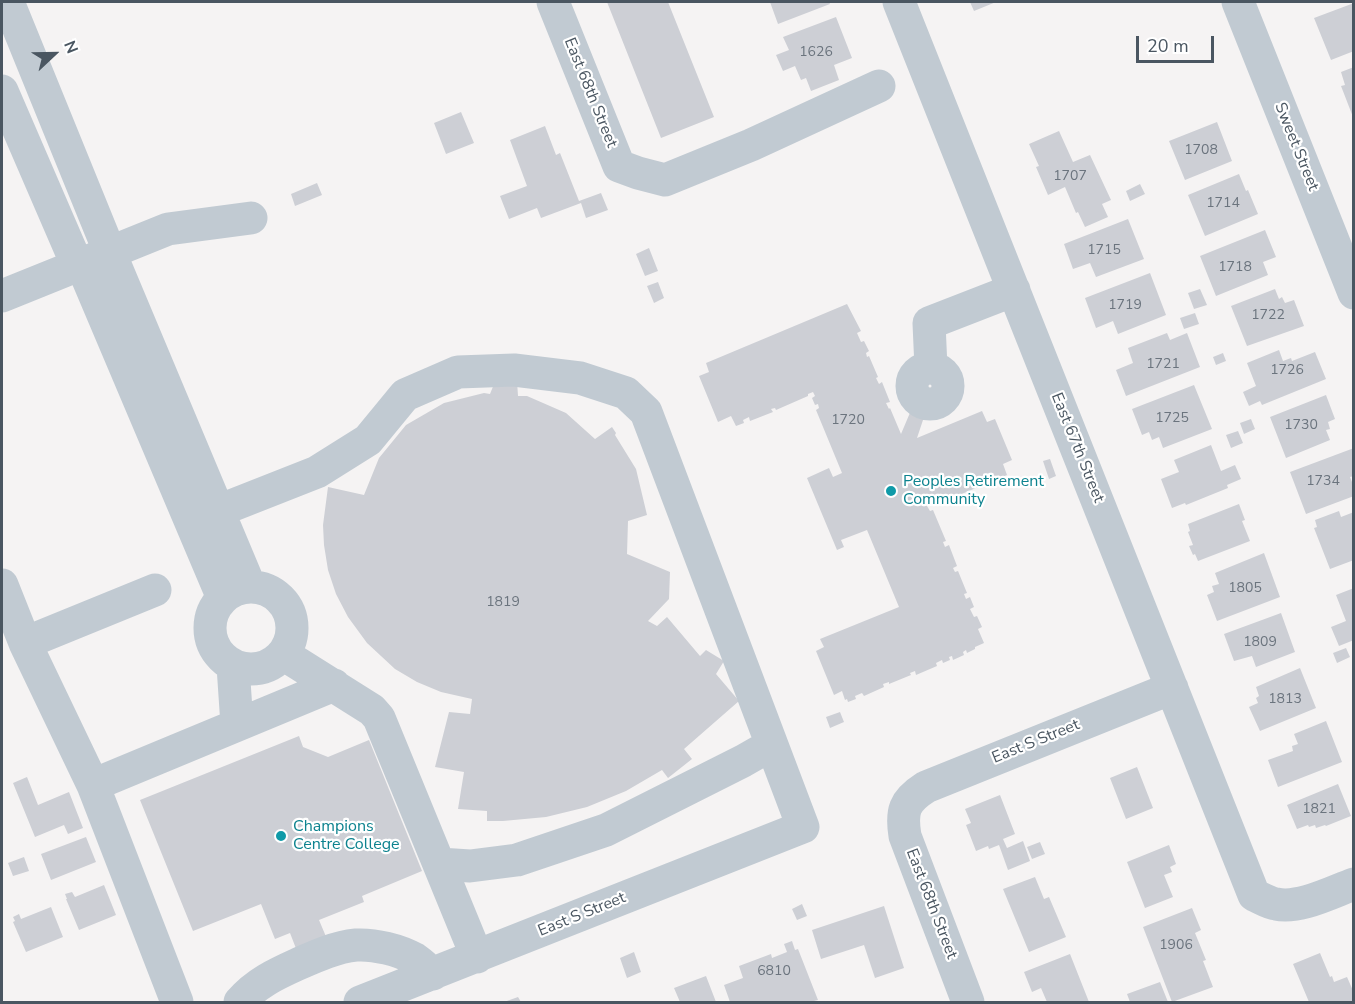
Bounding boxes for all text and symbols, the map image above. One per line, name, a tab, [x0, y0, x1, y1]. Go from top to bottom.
north arrow	[24, 24, 84, 84]
scale bar	[1139, 24, 1217, 62]
text: 20 m	[1147, 34, 1189, 58]
street label: East 68th Street	[559, 35, 621, 151]
text: N	[58, 38, 83, 57]
house number: 1626	[799, 45, 833, 61]
street label: Sweet Street	[1270, 100, 1322, 194]
house number: 1708	[1184, 143, 1218, 159]
house number: 1707	[1053, 169, 1087, 185]
house number: 1714	[1206, 196, 1240, 212]
house number: 1715	[1087, 243, 1121, 259]
house number: 1718	[1218, 260, 1252, 276]
house number: 1719	[1108, 298, 1142, 314]
house number: 1722	[1251, 308, 1285, 324]
house number: 1721	[1146, 357, 1180, 373]
house number: 1726	[1270, 363, 1304, 379]
street label: East 67th Street	[1046, 390, 1108, 506]
house number: 1725	[1155, 411, 1189, 427]
house number: 1720	[831, 413, 865, 429]
house number: 1730	[1284, 418, 1318, 434]
place label: Peoples Retirement Community	[903, 472, 1044, 510]
house number: 1734	[1306, 474, 1340, 490]
marker: Peoples Retirement Community	[884, 484, 898, 498]
house number: 1805	[1228, 581, 1262, 597]
house number: 1819	[486, 595, 520, 611]
house number: 1809	[1243, 635, 1277, 651]
house number: 1813	[1268, 692, 1302, 708]
street label: East S Street	[989, 716, 1083, 768]
house number: 1821	[1302, 802, 1336, 818]
place label: Champions Centre College	[293, 817, 400, 855]
marker: Champions Centre College	[274, 829, 288, 843]
street label: East 68th Street	[901, 846, 961, 962]
street label: East S Street	[535, 889, 629, 941]
house number: 1906	[1159, 938, 1193, 954]
house number: 6810	[757, 964, 791, 980]

